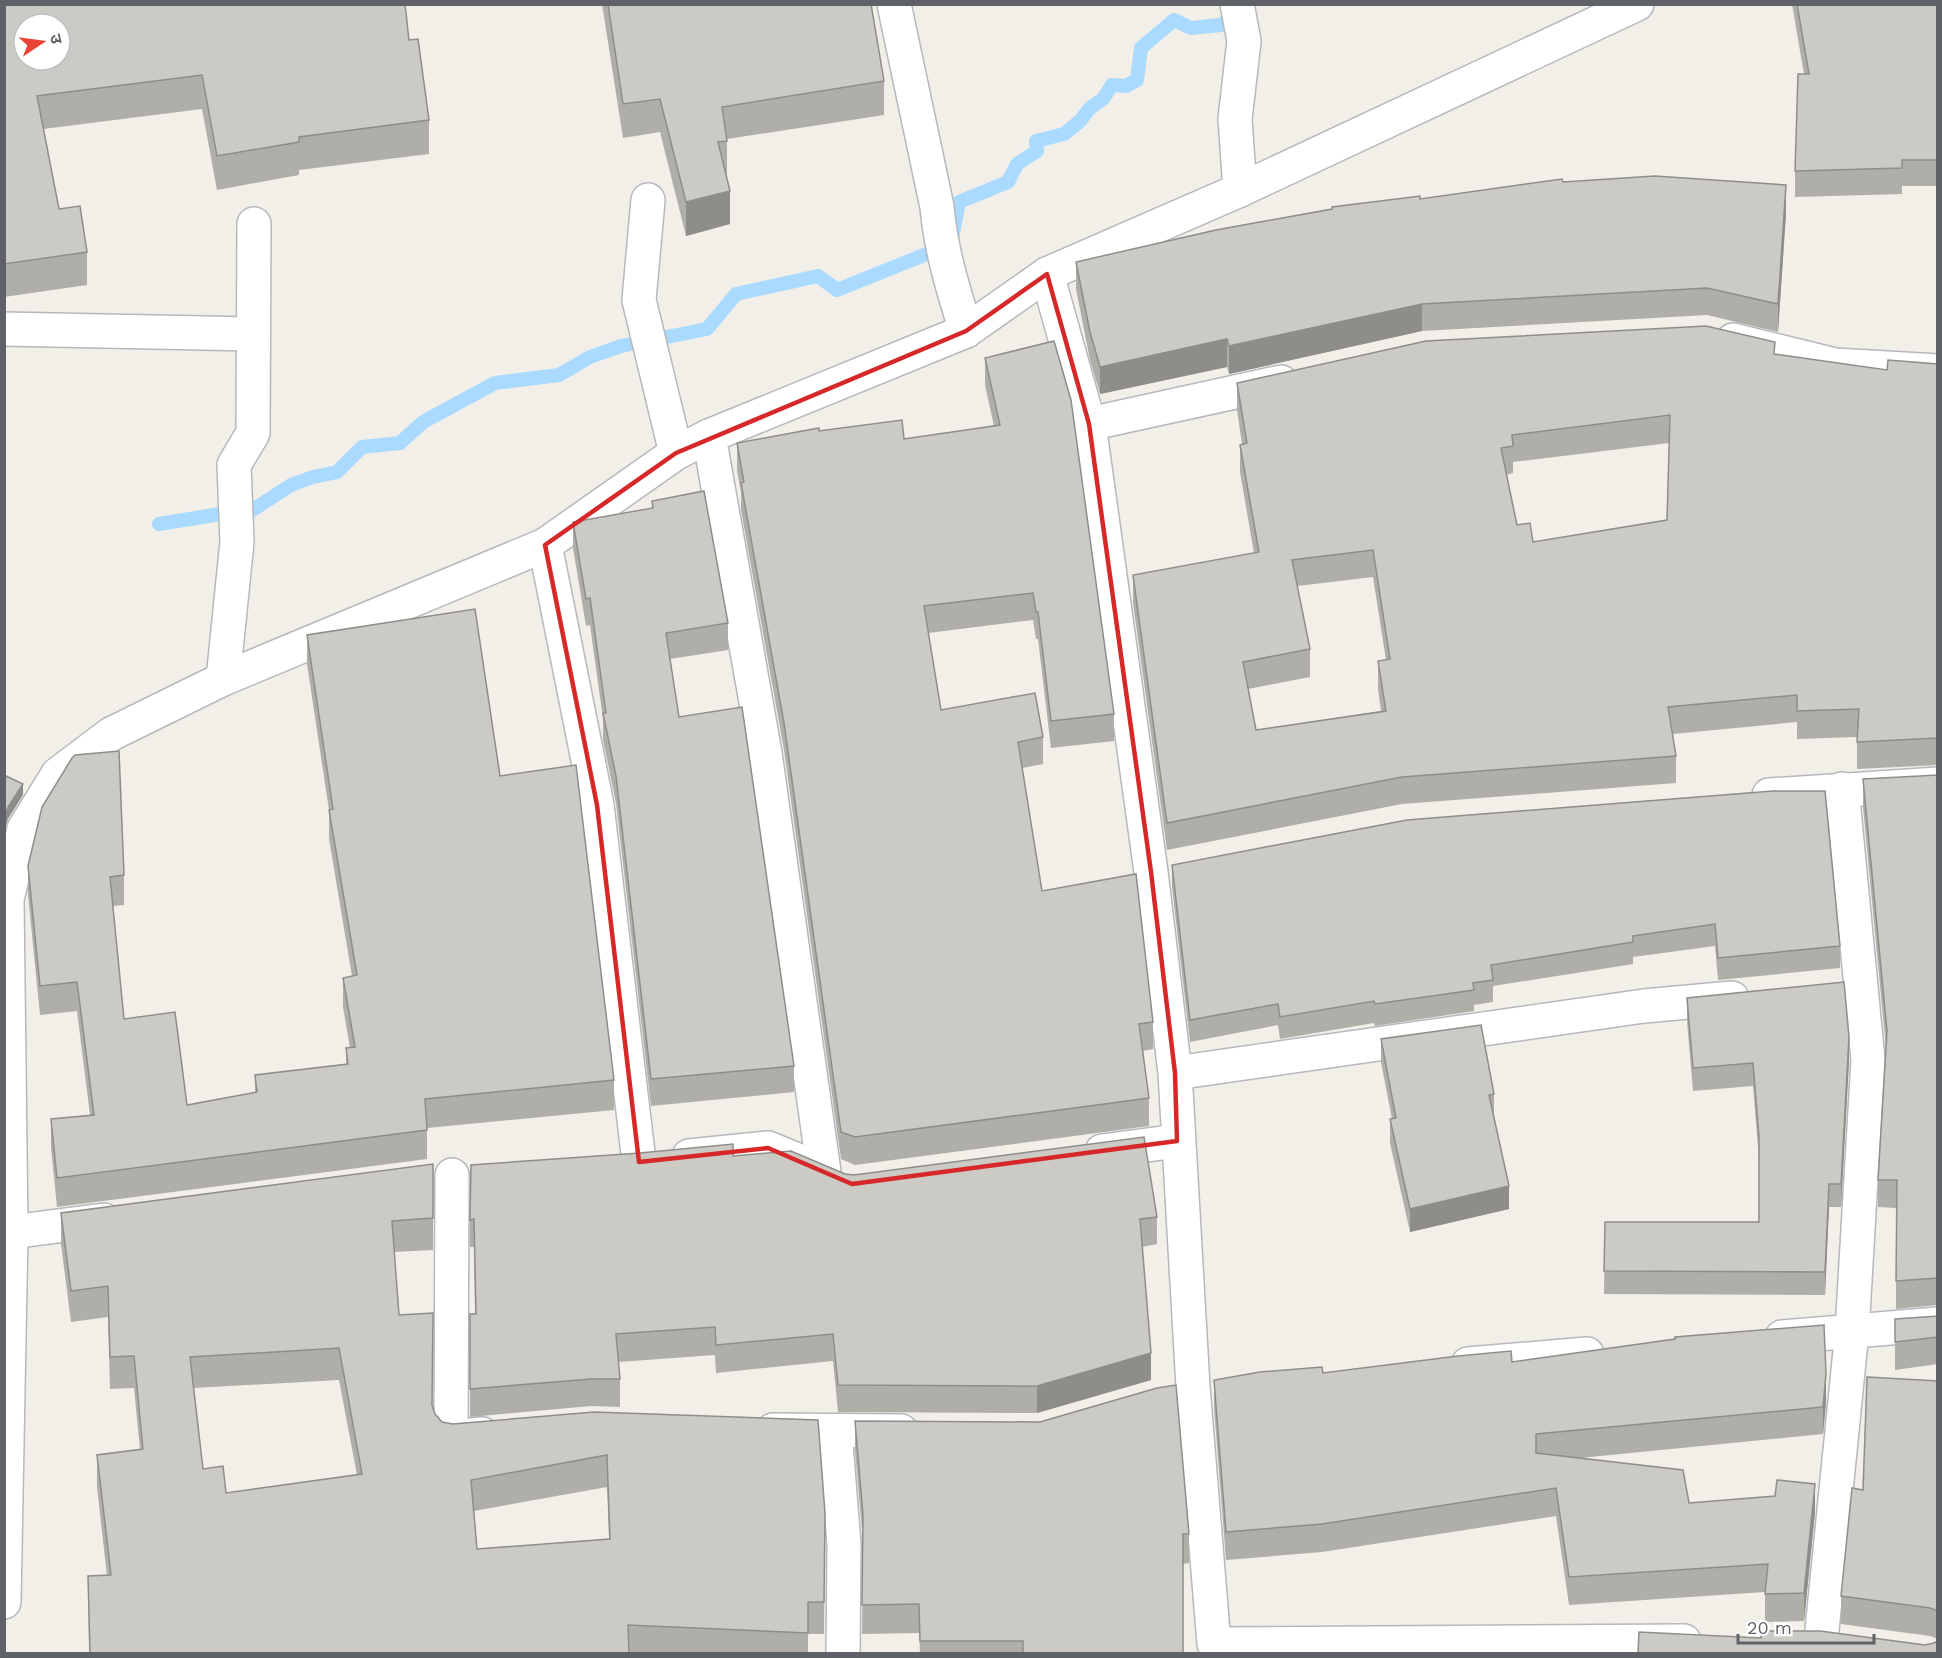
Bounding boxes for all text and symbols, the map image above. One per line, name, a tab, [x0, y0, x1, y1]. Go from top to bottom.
north arrow	[12, 12, 72, 72]
text: उ	[46, 32, 67, 46]
scale bar	[1738, 1607, 1874, 1645]
text: 20 m	[1747, 1617, 1792, 1638]

